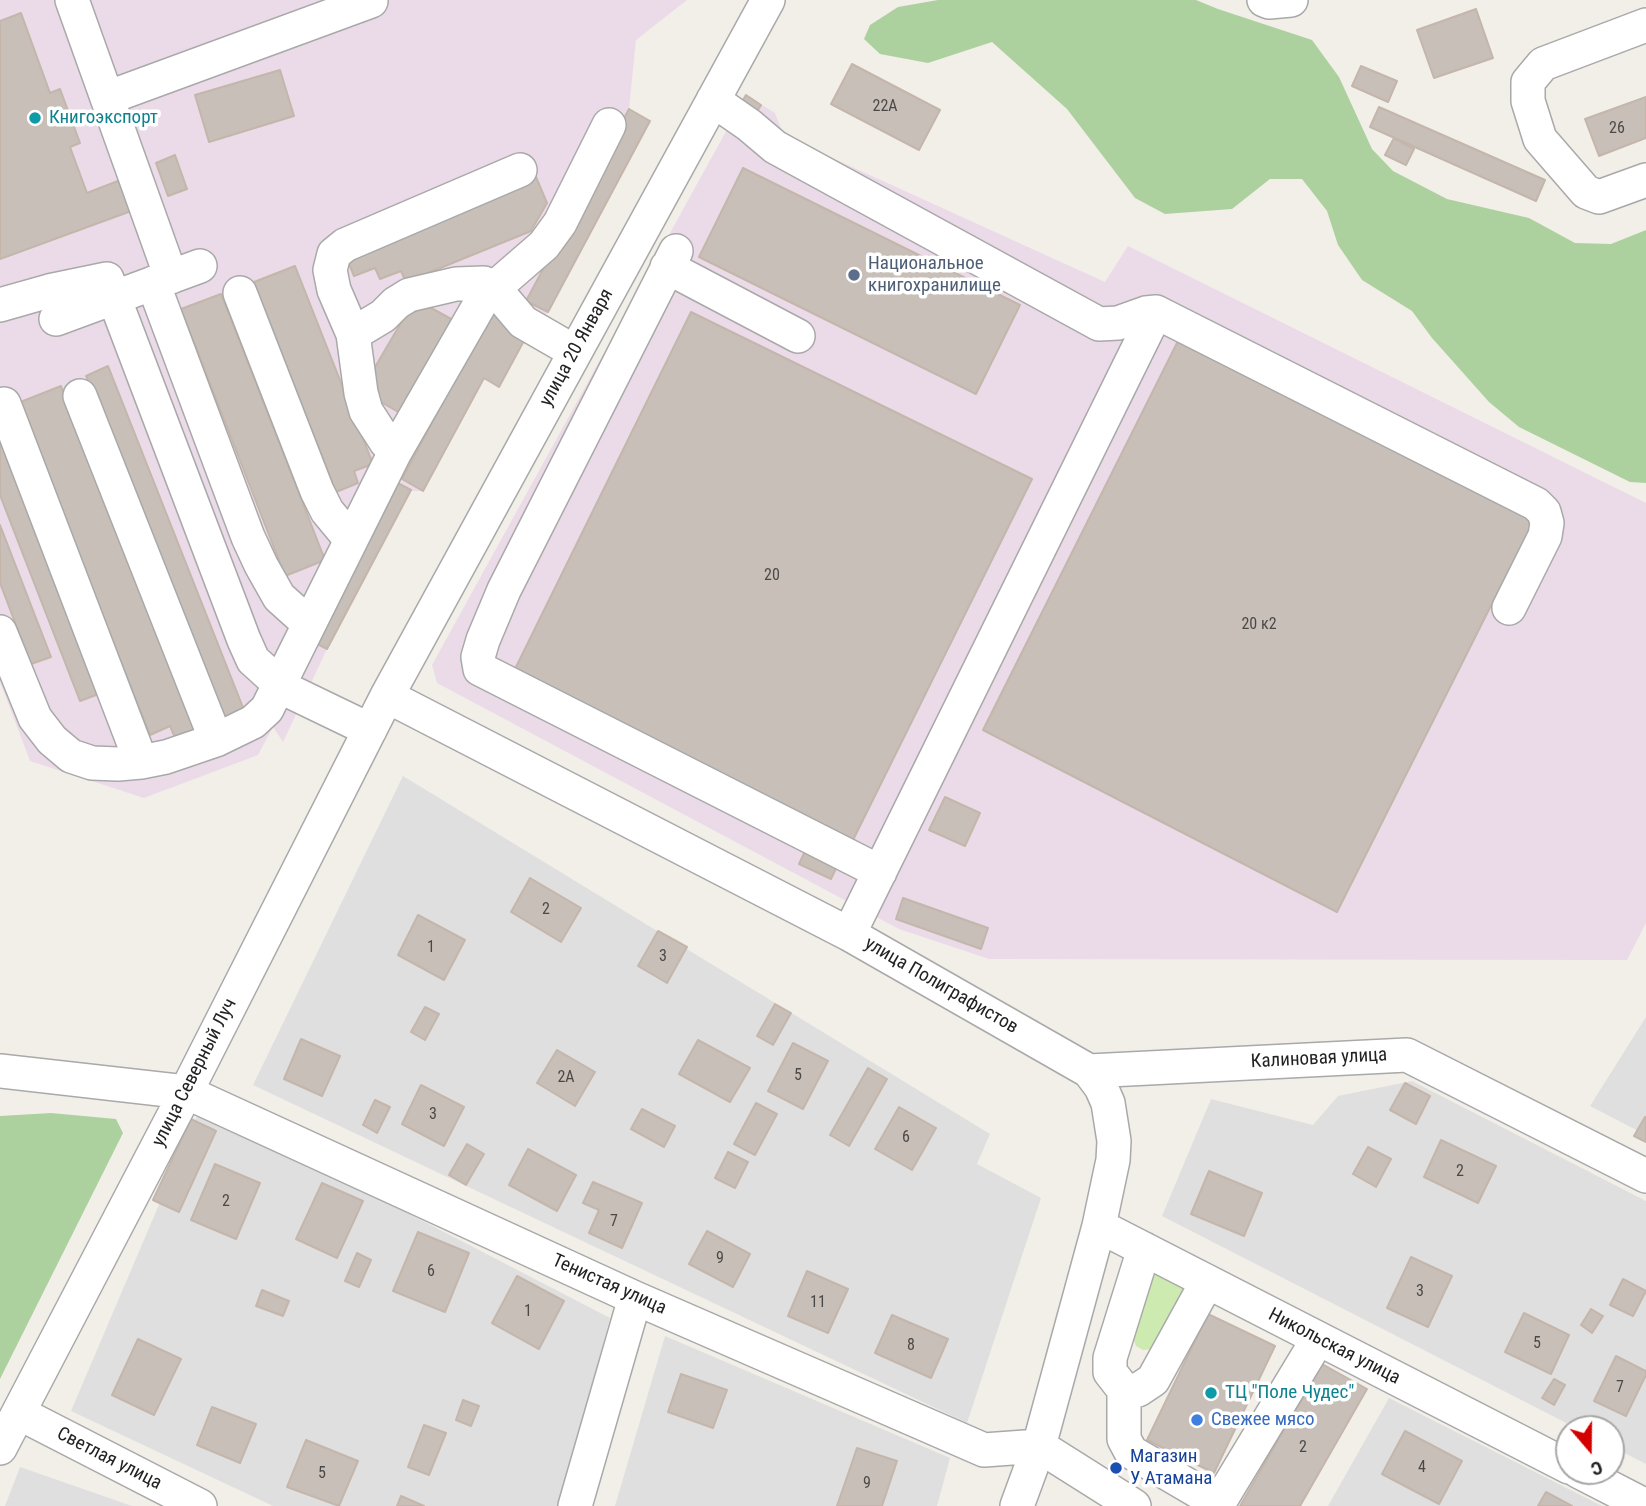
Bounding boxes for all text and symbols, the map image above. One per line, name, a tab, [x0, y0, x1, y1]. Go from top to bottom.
house number: 22А	[872, 97, 898, 117]
place label: Книгоэкспорт	[49, 107, 158, 129]
marker: Книгоэкспорт	[27, 110, 43, 126]
house number: 26	[1609, 119, 1625, 139]
place label: Национальное книгохранилище	[868, 253, 1001, 297]
marker: Национальное книгохранилище	[846, 267, 862, 283]
street label: улица 20 Января	[535, 285, 619, 411]
house number: 20	[764, 566, 780, 586]
house number: 20 к2	[1241, 615, 1277, 635]
house number: 2	[542, 900, 550, 920]
street label: улица Полиграфистов	[860, 933, 1022, 1039]
house number: 1	[427, 938, 435, 958]
house number: 3	[659, 947, 667, 967]
street label: улица Северный Луч	[148, 995, 242, 1151]
street label: Калиновая улица	[1250, 1044, 1388, 1074]
house number: 5	[794, 1066, 802, 1086]
house number: 2А	[557, 1068, 575, 1088]
house number: 3	[429, 1105, 437, 1125]
house number: 6	[902, 1128, 910, 1148]
house number: 2	[1456, 1162, 1464, 1182]
house number: 2	[222, 1192, 230, 1212]
house number: 7	[610, 1212, 618, 1232]
house number: 9	[716, 1249, 724, 1269]
street label: Тенистая улица	[548, 1250, 670, 1320]
house number: 6	[427, 1262, 435, 1282]
house number: 3	[1416, 1282, 1424, 1302]
house number: 11	[810, 1293, 826, 1313]
house number: 1	[524, 1302, 532, 1322]
street label: Никольская улица	[1264, 1304, 1404, 1390]
house number: 5	[1533, 1334, 1541, 1354]
house number: 8	[907, 1336, 915, 1356]
house number: 7	[1616, 1378, 1624, 1398]
place label: ТЦ "Поле Чудес"	[1225, 1382, 1354, 1404]
marker: ТЦ "Поле Чудес"	[1203, 1385, 1219, 1401]
place label: Свежее мясо	[1211, 1409, 1315, 1431]
marker: Свежее мясо	[1189, 1412, 1205, 1428]
north arrow	[1555, 1415, 1625, 1485]
street label: Светлая улица	[53, 1423, 165, 1495]
house number: 2	[1299, 1438, 1307, 1458]
place label: Магазин У Атамана	[1130, 1446, 1212, 1490]
text: С	[1588, 1456, 1606, 1481]
house number: 4	[1418, 1458, 1426, 1478]
marker: Магазин У Атамана	[1108, 1460, 1124, 1476]
house number: 5	[318, 1464, 326, 1484]
house number: 9	[863, 1474, 871, 1494]

